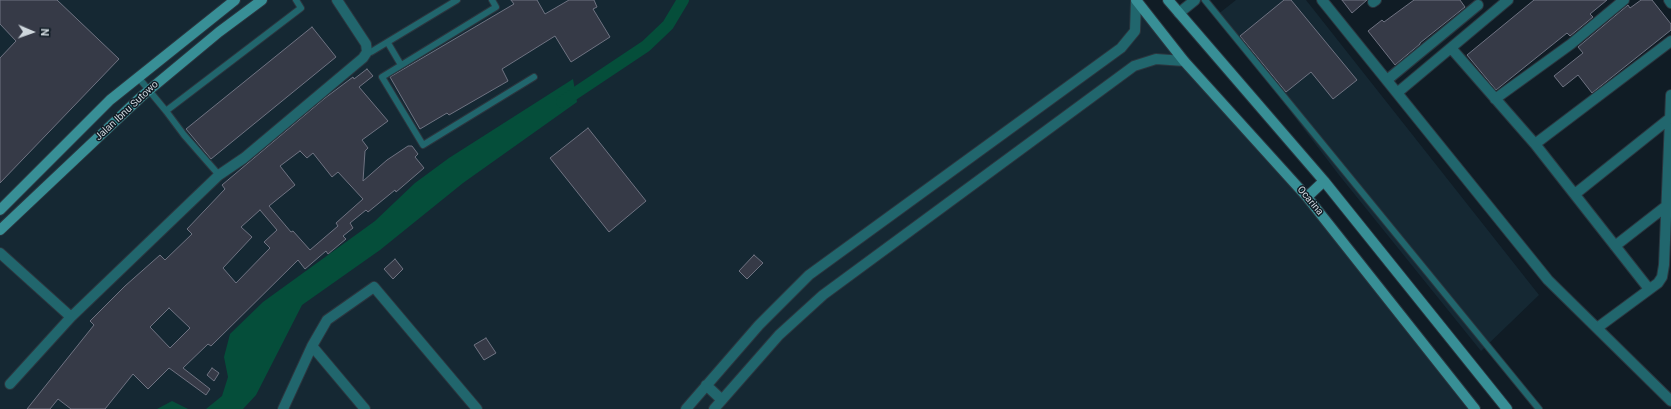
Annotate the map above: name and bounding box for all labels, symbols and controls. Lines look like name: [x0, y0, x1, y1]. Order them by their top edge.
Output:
north arrow: [12, 12, 52, 52]
text: N: [38, 28, 51, 37]
street label: Jalan Ibnu Sutowo: [93, 79, 161, 143]
street label: Ocarina: [1294, 184, 1326, 218]

